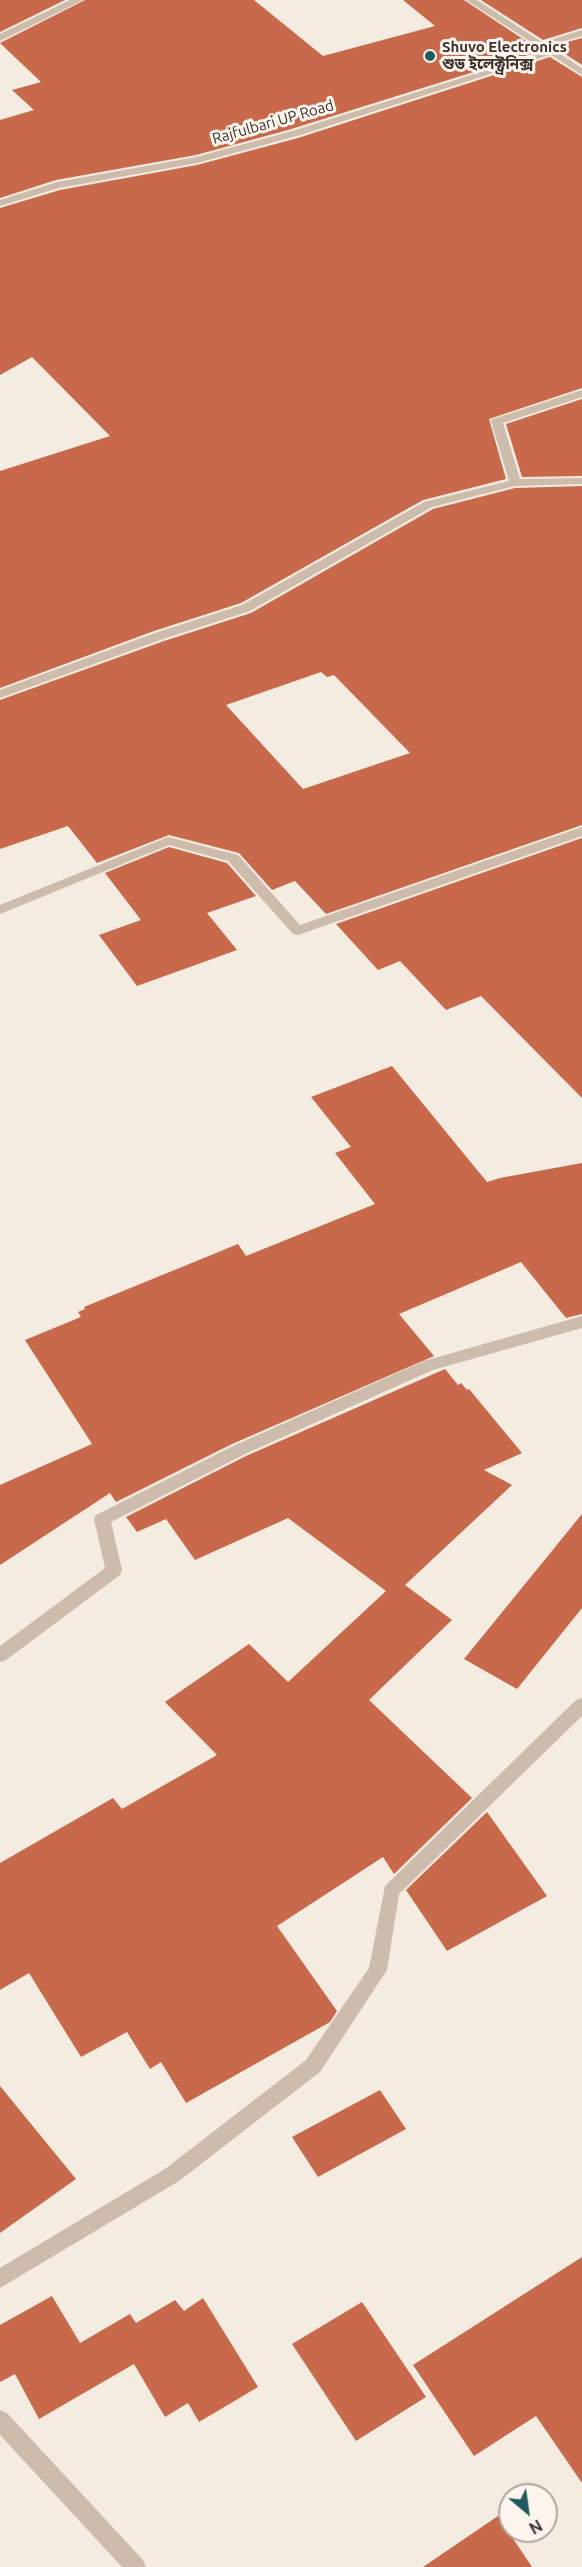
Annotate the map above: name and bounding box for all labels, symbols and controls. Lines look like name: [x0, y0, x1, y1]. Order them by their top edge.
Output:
place label: Shuvo Electronics শুভ ইলেক্ট্রনিক্স: [442, 38, 567, 73]
marker: Shuvo Electronics শুভ ইলেক্ট্রনিক্স: [423, 49, 437, 63]
street label: Rajfulbari UP Road: [210, 96, 336, 148]
north arrow: [498, 2483, 558, 2543]
text: N: [526, 2516, 545, 2538]

